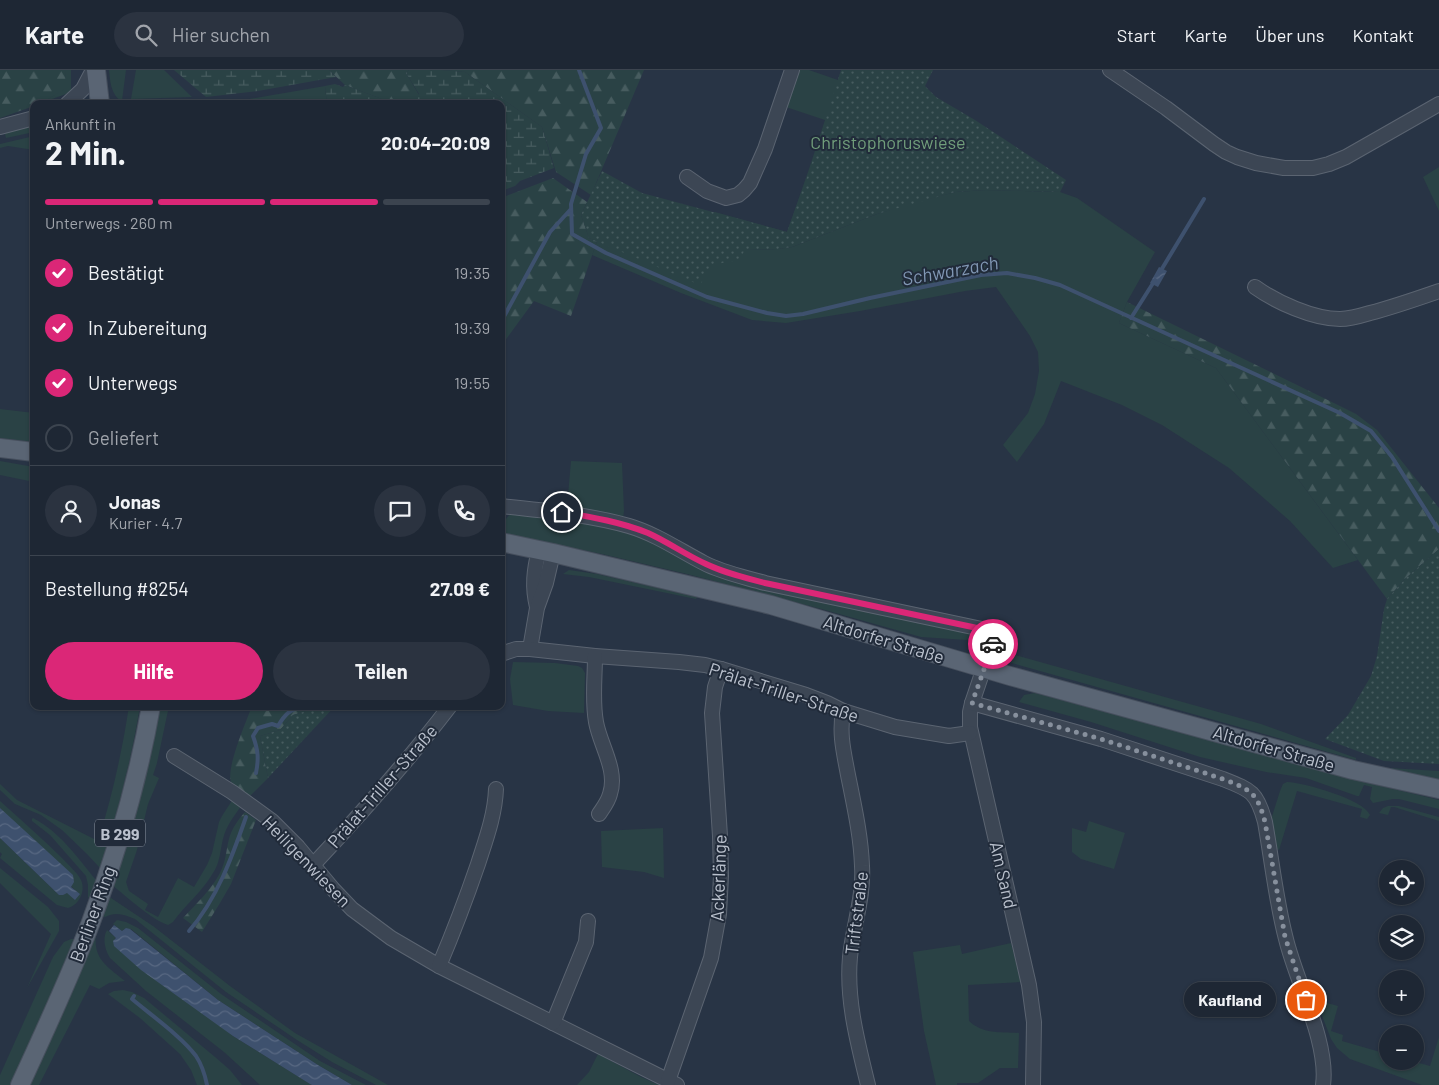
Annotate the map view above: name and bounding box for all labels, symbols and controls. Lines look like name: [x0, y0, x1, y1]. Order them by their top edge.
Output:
search box: [114, 12, 464, 57]
text: Karte: [25, 20, 84, 49]
icon: search: [132, 21, 160, 49]
text: Hier suchen: [172, 23, 270, 46]
text: Start: [1117, 24, 1156, 46]
text: Karte: [1184, 24, 1227, 46]
text: Über uns: [1255, 24, 1324, 46]
text: Kontakt: [1352, 24, 1414, 46]
text: Ankunft in: [45, 114, 116, 133]
text: 20:04–20:09: [381, 131, 490, 154]
park label: Christophoruswiese: [810, 131, 966, 153]
text: 2 Min.: [45, 133, 126, 171]
text: Unterwegs · 260 m: [45, 213, 172, 232]
water label: Schwarzach: [900, 250, 1000, 290]
icon: check: [45, 259, 73, 287]
text: Bestätigt: [88, 261, 164, 284]
text: 19:35: [454, 263, 490, 282]
icon: check: [45, 314, 73, 342]
text: In Zubereitung: [88, 316, 207, 339]
text: 19:39: [454, 318, 490, 337]
icon: check: [45, 369, 73, 397]
text: Unterwegs: [88, 371, 177, 394]
text: 19:55: [454, 373, 490, 392]
text: Geliefert: [88, 426, 159, 449]
button: person: [45, 485, 97, 537]
button: chat: [374, 485, 426, 537]
button: phone: [438, 485, 490, 537]
text: Jonas: [109, 490, 161, 513]
pin: [541, 491, 583, 533]
icon: home: [548, 498, 576, 526]
text: Kurier · 4.7: [109, 513, 182, 532]
text: Bestellung #8254: [45, 577, 189, 600]
text: 27.09 €: [430, 577, 490, 600]
street label: Altdorfer Straße: [821, 610, 947, 668]
courier: [968, 619, 1018, 669]
icon: car: [979, 630, 1007, 658]
button: Hilfe: [45, 642, 263, 700]
button: Teilen: [273, 642, 490, 700]
street label: Prälat-Triller-Straße: [706, 657, 862, 727]
street label: Prälat-Triller-Straße: [322, 720, 442, 852]
street label: Altdorfer Straße: [1211, 720, 1337, 776]
street label: Heiligenwiesen: [258, 811, 356, 911]
road number: B 299: [95, 820, 145, 846]
street label: Ackerlänge: [705, 834, 731, 922]
street label: Am Sand: [986, 839, 1022, 911]
map controls: [1379, 860, 1424, 1070]
button: locate: [1379, 860, 1424, 905]
street label: Berliner Ring: [64, 863, 120, 965]
street label: Triftstraße: [840, 870, 872, 956]
button: layers: [1379, 915, 1424, 960]
button: +: [1379, 970, 1424, 1015]
pin: [1285, 979, 1327, 1021]
callout: Kaufland: [1184, 982, 1276, 1018]
icon: bag: [1292, 986, 1320, 1014]
text: Kaufland: [1198, 990, 1262, 1009]
button: −: [1379, 1025, 1424, 1070]

